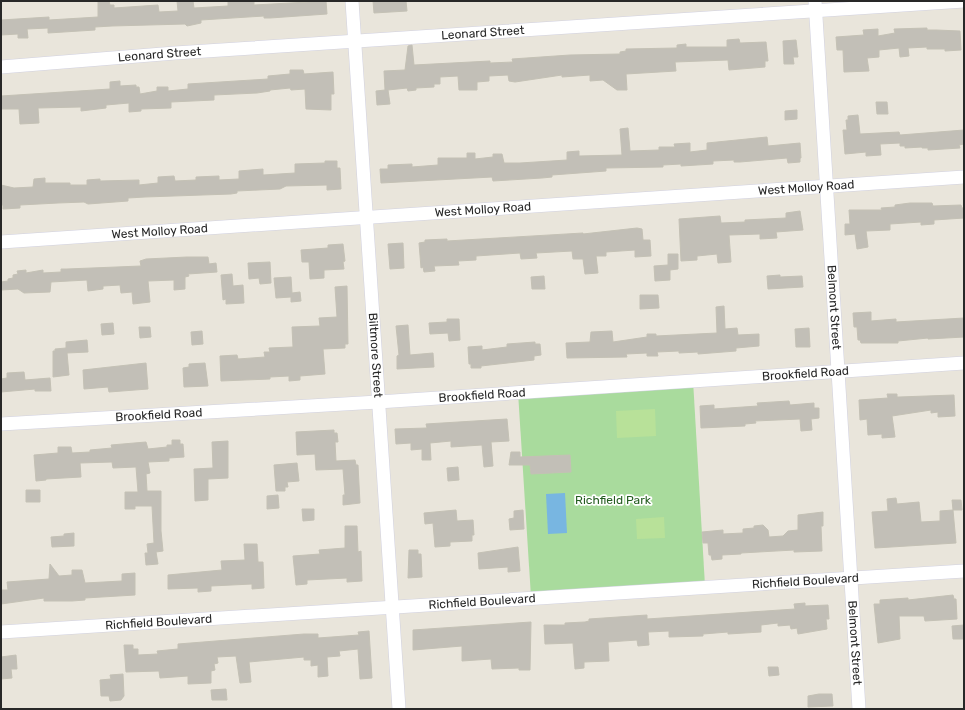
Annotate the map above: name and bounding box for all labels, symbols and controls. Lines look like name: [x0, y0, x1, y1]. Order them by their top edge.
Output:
street label: Leonard Street: [441, 23, 525, 42]
street label: Leonard Street: [117, 44, 202, 65]
street label: West Molloy Road: [758, 177, 855, 198]
street label: West Molloy Road: [434, 199, 532, 220]
street label: West Molloy Road: [111, 221, 208, 242]
street label: Belmont Street: [824, 265, 844, 350]
street label: Biltmore Street: [366, 312, 385, 398]
street label: Brookfield Road: [761, 364, 849, 383]
street label: Brookfield Road: [438, 385, 526, 405]
street label: Brookfield Road: [115, 405, 203, 424]
park label: Richfield Park: [575, 493, 652, 507]
street label: Richfield Boulevard: [751, 571, 859, 591]
street label: Richfield Boulevard: [428, 591, 536, 612]
street label: Belmont Street: [845, 600, 865, 686]
street label: Richfield Boulevard: [105, 612, 213, 632]

